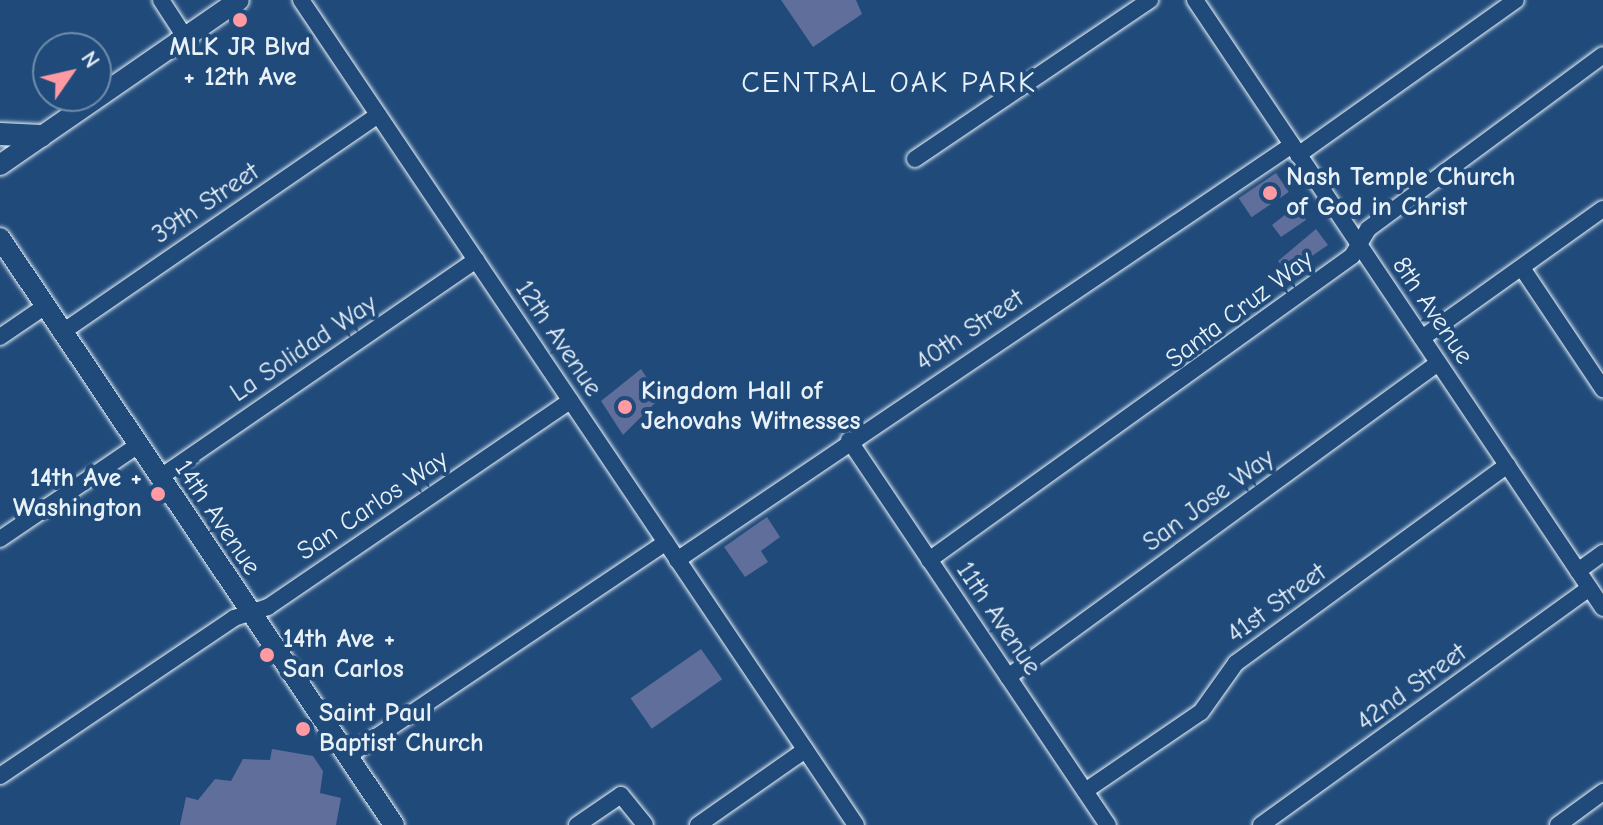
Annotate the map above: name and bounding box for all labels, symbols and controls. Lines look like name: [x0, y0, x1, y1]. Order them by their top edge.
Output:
marker: MLK JR Blvd + 12th Ave: [231, 11, 249, 29]
north arrow: [32, 32, 112, 112]
place label: MLK JR Blvd + 12th Ave: [169, 32, 311, 94]
text: N: [75, 46, 105, 73]
district label: CENTRAL OAK PARK: [741, 65, 1037, 101]
street label: 39th Street: [147, 157, 265, 251]
place label: Nash Temple Church of God in Christ: [1286, 162, 1515, 224]
marker: Nash Temple Church of God in Christ: [1261, 184, 1279, 202]
street label: Santa Cruz Way: [1160, 244, 1320, 376]
street label: 8th Avenue: [1385, 251, 1479, 371]
street label: 12th Avenue: [508, 275, 608, 403]
street label: 40th Street: [910, 284, 1030, 378]
street label: La Solidad Way: [225, 289, 383, 409]
place label: Kingdom Hall of Jehovahs Witnesses: [641, 376, 861, 438]
marker: Kingdom Hall of Jehovahs Witnesses: [616, 398, 634, 416]
street label: San Jose Way: [1137, 443, 1281, 559]
street label: San Carlos Way: [292, 444, 454, 568]
street label: 14th Avenue: [167, 455, 267, 581]
place label: 14th Ave + Washington: [13, 463, 142, 524]
marker: 14th Ave + Washington: [149, 485, 167, 503]
street label: 11th Avenue: [949, 556, 1047, 682]
street label: 41st Street: [1221, 558, 1333, 650]
place label: 14th Ave + San Carlos: [283, 624, 404, 686]
street label: 42nd Street: [1351, 638, 1473, 738]
marker: 14th Ave + San Carlos: [258, 646, 276, 664]
place label: Saint Paul Baptist Church: [319, 698, 484, 760]
marker: Saint Paul Baptist Church: [294, 720, 312, 738]

